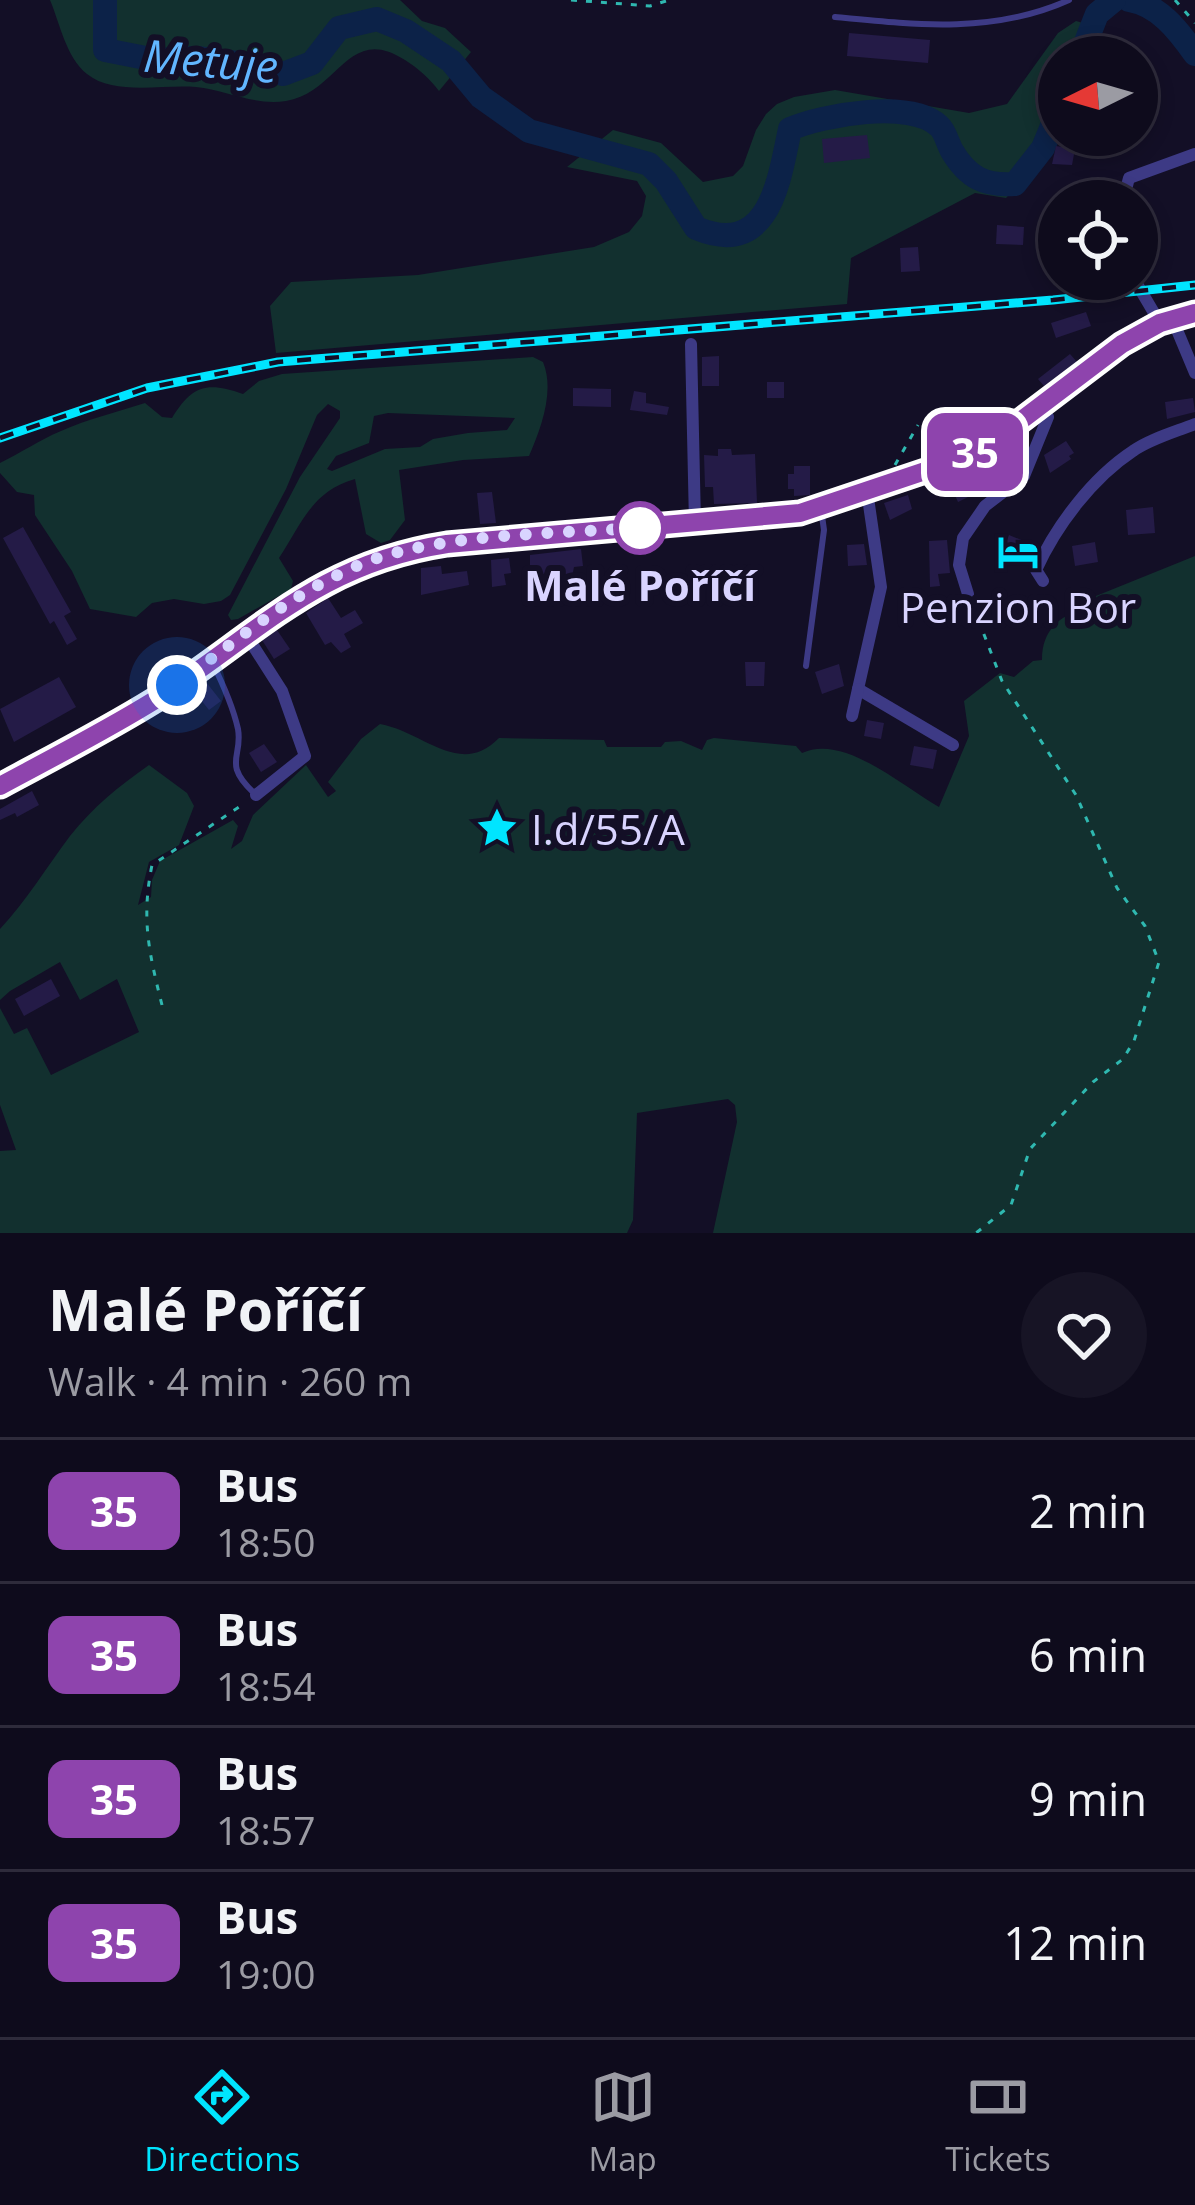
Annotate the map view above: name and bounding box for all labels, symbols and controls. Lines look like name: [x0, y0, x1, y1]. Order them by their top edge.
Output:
water label: Metuje: [141, 24, 281, 96]
north arrow: [1038, 36, 1158, 156]
map controls: [1038, 36, 1158, 300]
button: locate: [1038, 180, 1158, 300]
line badge: 35: [921, 413, 1029, 491]
text: 35: [951, 423, 999, 480]
marker: Malé Poříčí: [615, 503, 665, 553]
hotel icon: Penzion Bor: [995, 529, 1041, 575]
place label: Malé Poříčí: [524, 556, 758, 613]
place label: Penzion Bor: [900, 578, 1136, 635]
your location: [147, 655, 207, 715]
place label: I.d/55/A: [531, 800, 685, 857]
place icon: I.d/55/A: [474, 805, 520, 851]
text: Malé Poříčí: [48, 1270, 363, 1348]
button: heart: [1021, 1272, 1147, 1398]
text: Walk · 4 min · 260 m: [48, 1354, 412, 1407]
text: Bus: [216, 1454, 298, 1515]
text: 2 min: [1029, 1480, 1147, 1541]
text: 35: [90, 1482, 138, 1539]
text: 18:50: [216, 1515, 315, 1568]
text: Bus: [216, 1598, 298, 1659]
text: 6 min: [1029, 1624, 1147, 1685]
text: 35: [90, 1626, 138, 1683]
text: 18:54: [216, 1659, 315, 1712]
text: Bus: [216, 1742, 298, 1803]
text: 9 min: [1029, 1768, 1147, 1829]
text: 35: [90, 1770, 138, 1827]
text: 18:57: [216, 1803, 315, 1856]
text: Bus: [216, 1886, 298, 1947]
text: 12 min: [1003, 1912, 1147, 1973]
text: 35: [90, 1914, 138, 1971]
text: 19:00: [216, 1947, 315, 2000]
tab: Directions: [144, 2064, 300, 2181]
tab: Map: [589, 2064, 657, 2181]
tab: Tickets: [945, 2064, 1051, 2181]

